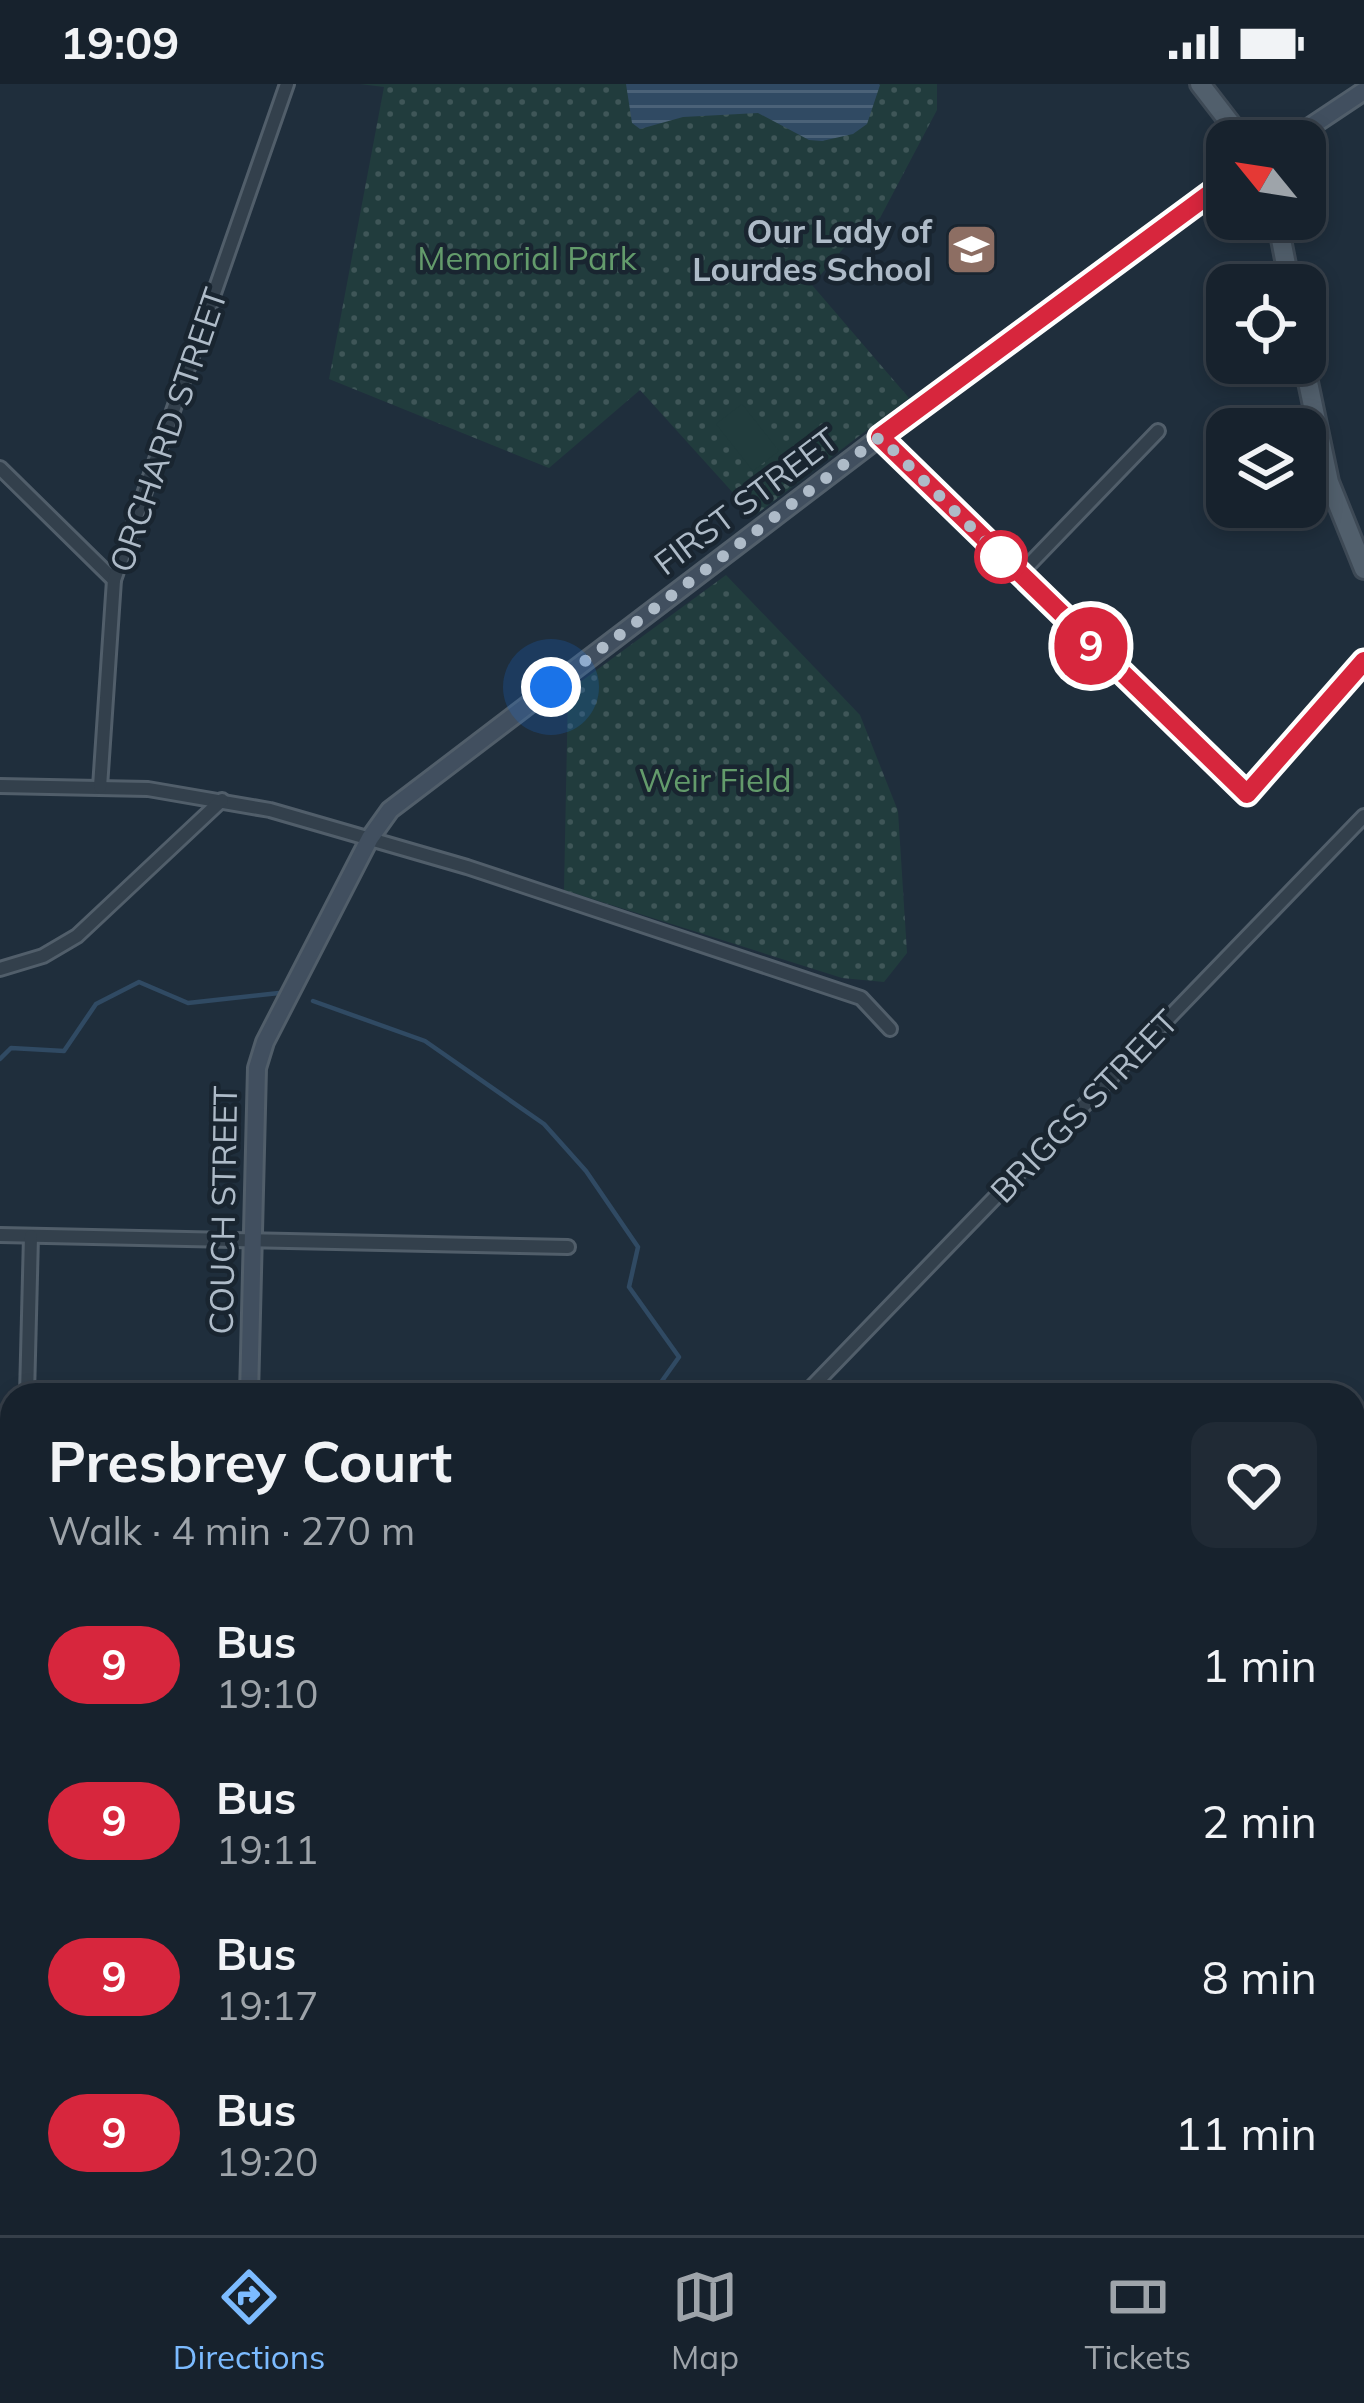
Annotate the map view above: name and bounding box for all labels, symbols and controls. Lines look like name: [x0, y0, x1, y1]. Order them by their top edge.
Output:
text: 19:09: [60, 14, 179, 70]
north arrow: [1206, 120, 1326, 240]
map controls: [1206, 120, 1326, 528]
place label: Our Lady of Lourdes School: [692, 210, 933, 289]
school or university icon: Our Lady of Lourdes School: [943, 222, 999, 278]
park label: Memorial Park: [417, 237, 638, 278]
button: locate: [1206, 264, 1326, 384]
street label: ORCHARD STREET: [100, 282, 235, 577]
button: layers: [1206, 408, 1326, 528]
street label: FIRST STREET: [646, 418, 846, 583]
unlabelled marker: [976, 532, 1026, 582]
line badge: 9: [1052, 607, 1130, 685]
text: 9: [1078, 619, 1104, 672]
your location: [521, 657, 581, 717]
park label: Weir Field: [638, 759, 792, 800]
street label: BRIGGS STREET: [981, 1001, 1186, 1211]
street label: COUCH STREET: [200, 1085, 245, 1335]
button: heart: [1191, 1422, 1317, 1548]
text: Presbrey Court: [48, 1425, 452, 1496]
text: Walk · 4 min · 270 m: [48, 1506, 415, 1555]
text: Bus: [216, 1613, 296, 1669]
text: 1 min: [1202, 1637, 1317, 1693]
text: 9: [101, 1638, 127, 1691]
text: 19:10: [216, 1669, 319, 1718]
text: Bus: [216, 1769, 296, 1825]
text: 2 min: [1202, 1793, 1317, 1849]
text: 9: [101, 1794, 127, 1847]
text: 19:11: [216, 1825, 319, 1874]
text: Bus: [216, 1925, 296, 1981]
text: 8 min: [1202, 1949, 1317, 2005]
text: 9: [101, 1950, 127, 2003]
text: 19:17: [216, 1981, 319, 2030]
text: Bus: [216, 2081, 296, 2137]
text: 11 min: [1175, 2105, 1317, 2161]
text: 9: [101, 2106, 127, 2159]
text: 19:20: [216, 2137, 319, 2186]
tab: Directions: [173, 2264, 325, 2377]
tab: Map: [671, 2264, 739, 2377]
tab: Tickets: [1085, 2264, 1191, 2377]

